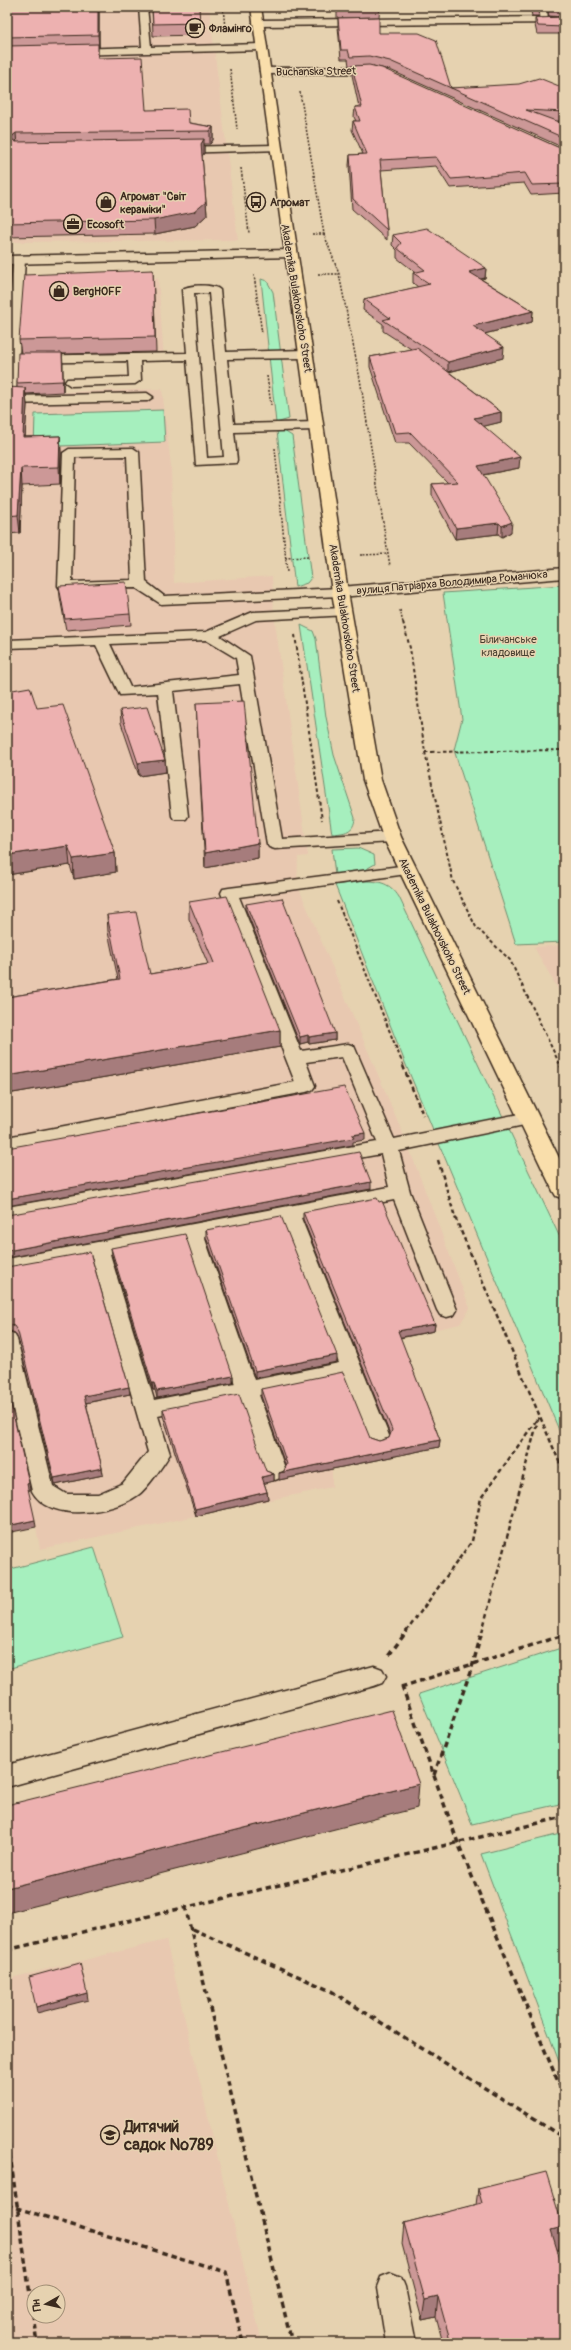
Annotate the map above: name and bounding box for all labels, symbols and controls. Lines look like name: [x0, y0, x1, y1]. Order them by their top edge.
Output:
cafe icon: Фламінго: [184, 17, 206, 39]
place label: Фламінго: [208, 22, 252, 35]
street label: Buchanska Street: [276, 64, 357, 79]
place label: Агромат "Світ кераміки": [120, 190, 187, 216]
shop icon: Агромат "Світ кераміки": [95, 191, 117, 213]
bus stop icon: Агромат: [245, 191, 267, 213]
place label: Агромат: [270, 196, 310, 209]
office icon: Ecosoft: [62, 213, 84, 235]
place label: Ecosoft: [87, 218, 125, 231]
street label: Akademika Bulakhovskoho Street: [278, 223, 315, 374]
shop icon: BergHOFF: [48, 280, 70, 302]
place label: BergHOFF: [73, 285, 122, 298]
street label: Akademika Bulakhovskoho Street: [326, 543, 363, 694]
street label: вулиця Патріарха Володимира Романюка: [356, 568, 548, 597]
park label: Біличанське кладовище: [479, 633, 537, 659]
street label: Akademika Bulakhovskoho Street: [396, 856, 474, 997]
place label: Дитячий садок №789: [123, 2117, 214, 2155]
school or university icon: Дитячий садок №789: [99, 2124, 121, 2146]
north arrow: [26, 2284, 66, 2324]
text: Пн: [29, 2298, 44, 2312]

